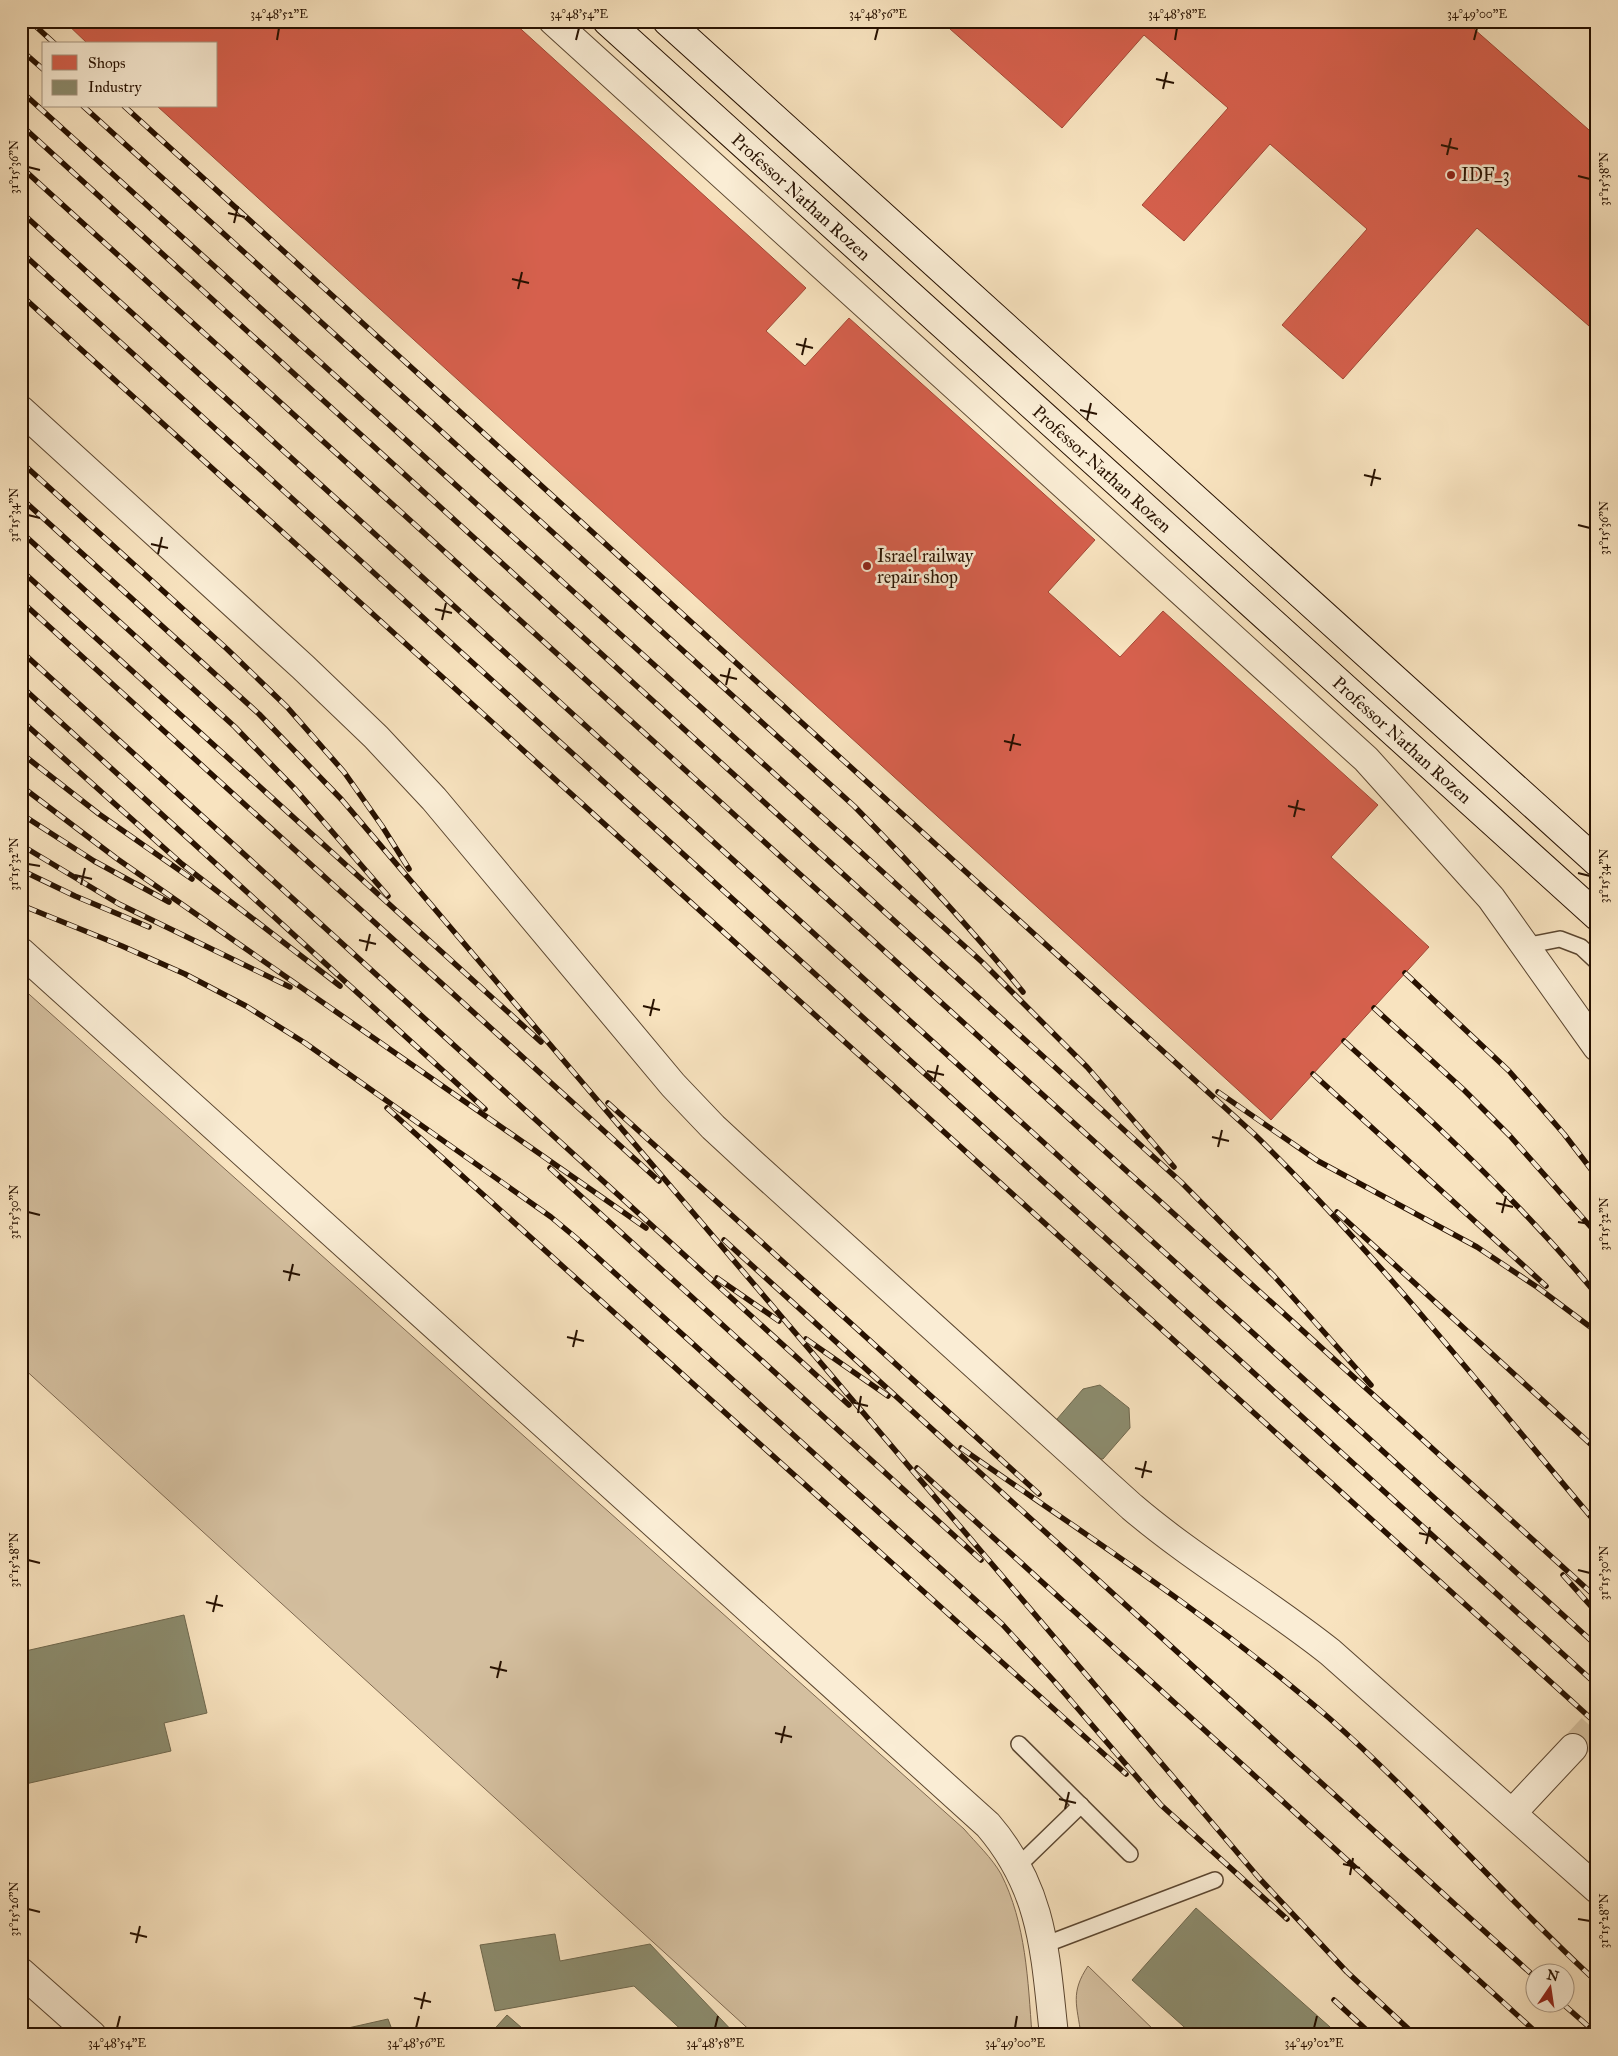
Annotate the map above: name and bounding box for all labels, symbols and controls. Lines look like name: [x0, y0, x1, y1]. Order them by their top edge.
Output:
text: 34°48'52"E: [250, 7, 308, 21]
text: 34°48'54"E: [550, 7, 608, 21]
text: 34°48'56"E: [849, 7, 907, 21]
text: 34°48'58"E: [1148, 7, 1206, 21]
text: 34°49'00"E: [1447, 7, 1507, 21]
legend: [42, 42, 218, 108]
text: Shops: [88, 54, 126, 72]
text: Industry: [88, 78, 142, 96]
street label: Professor Nathan Rozen: [727, 129, 875, 265]
text: 31°15'36"N: [7, 140, 21, 194]
text: 31°15'38"N: [1597, 152, 1611, 206]
place label: IDF_3: [1461, 164, 1510, 186]
marker: IDF_3: [1445, 169, 1457, 181]
street label: Professor Nathan Rozen: [1028, 401, 1176, 537]
text: 31°15'34"N: [7, 488, 21, 542]
text: 31°15'36"N: [1597, 501, 1611, 555]
place label: Israel railway repair shop: [877, 545, 974, 588]
marker: Israel railway repair shop: [861, 560, 873, 572]
street label: Professor Nathan Rozen: [1328, 672, 1476, 808]
text: 31°15'32"N: [7, 837, 21, 891]
text: 31°15'34"N: [1597, 849, 1611, 903]
text: 31°15'30"N: [7, 1185, 21, 1239]
text: 31°15'32"N: [1597, 1197, 1611, 1251]
text: 31°15'28"N: [7, 1532, 21, 1588]
text: 31°15'30"N: [1597, 1546, 1611, 1600]
text: 31°15'26"N: [7, 1882, 21, 1936]
text: 31°15'28"N: [1597, 1893, 1611, 1949]
north arrow: [1526, 1964, 1576, 2014]
text: N: [1545, 1966, 1561, 1985]
text: 34°48'54"E: [88, 2036, 146, 2050]
text: 34°48'56"E: [387, 2036, 445, 2050]
text: 34°48'58"E: [686, 2036, 744, 2050]
text: 34°49'00"E: [985, 2036, 1045, 2050]
text: 34°49'02"E: [1284, 2036, 1344, 2050]

